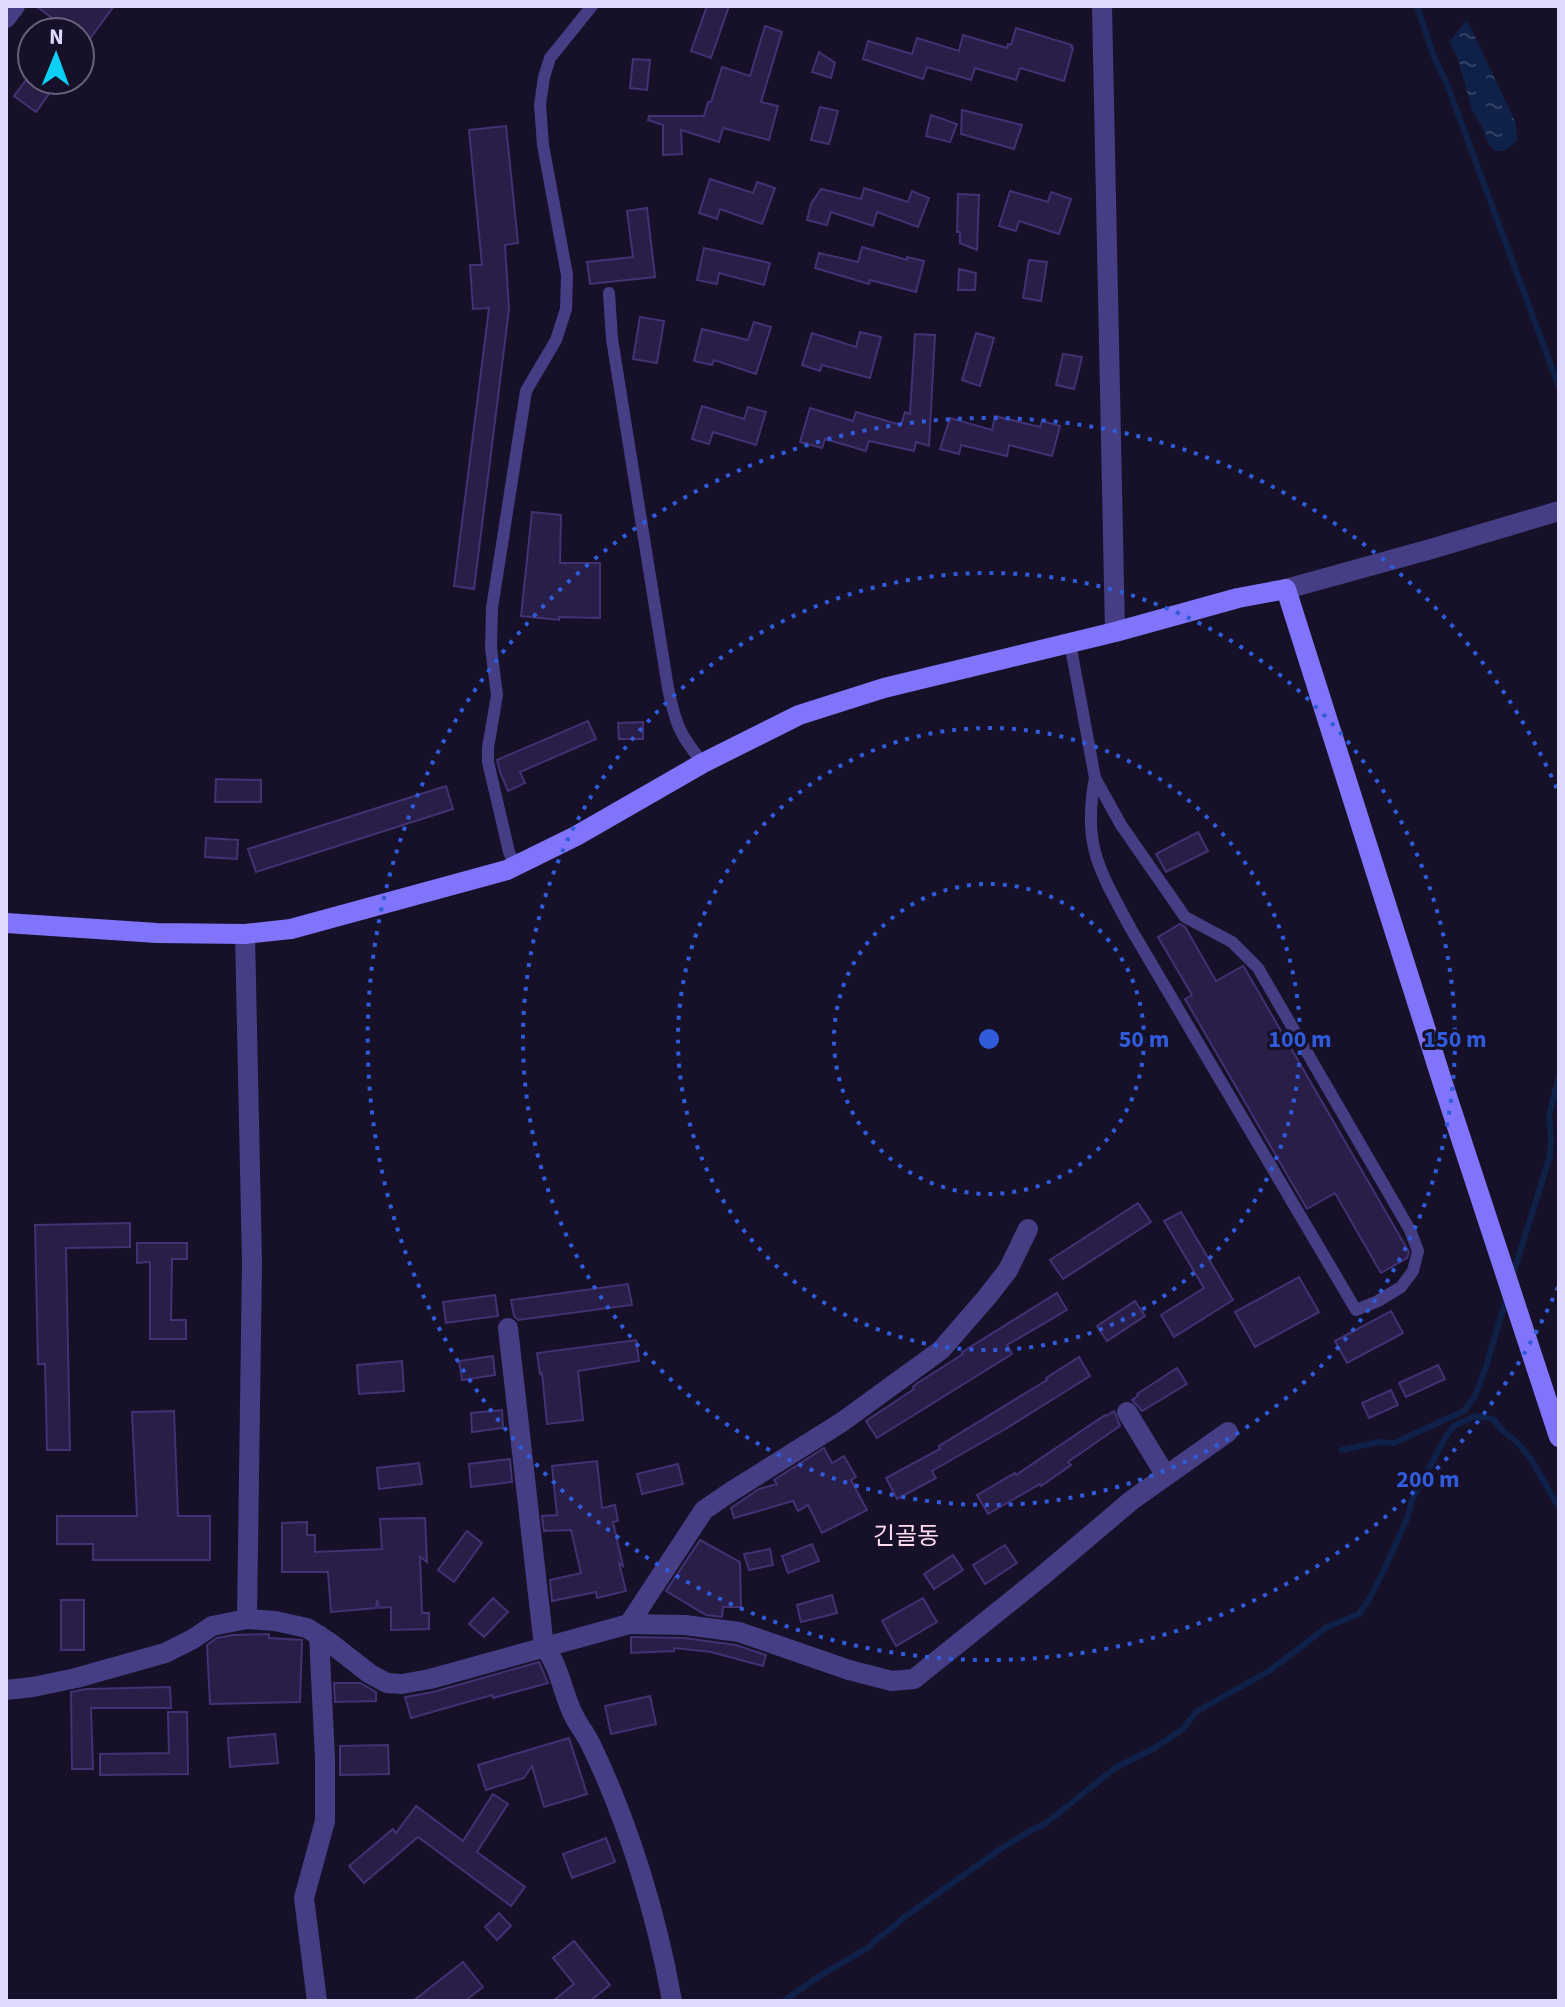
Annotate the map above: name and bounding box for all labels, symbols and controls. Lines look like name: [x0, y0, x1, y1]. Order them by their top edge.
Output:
north arrow: [16, 16, 96, 96]
text: N: [49, 21, 64, 53]
text: 50 m: [1119, 1022, 1169, 1057]
text: 100 m: [1268, 1022, 1332, 1057]
text: 150 m: [1423, 1022, 1487, 1057]
centre of rings: [975, 1025, 1003, 1053]
text: 200 m: [1396, 1462, 1460, 1497]
district label: 긴골동: [873, 1519, 939, 1554]

